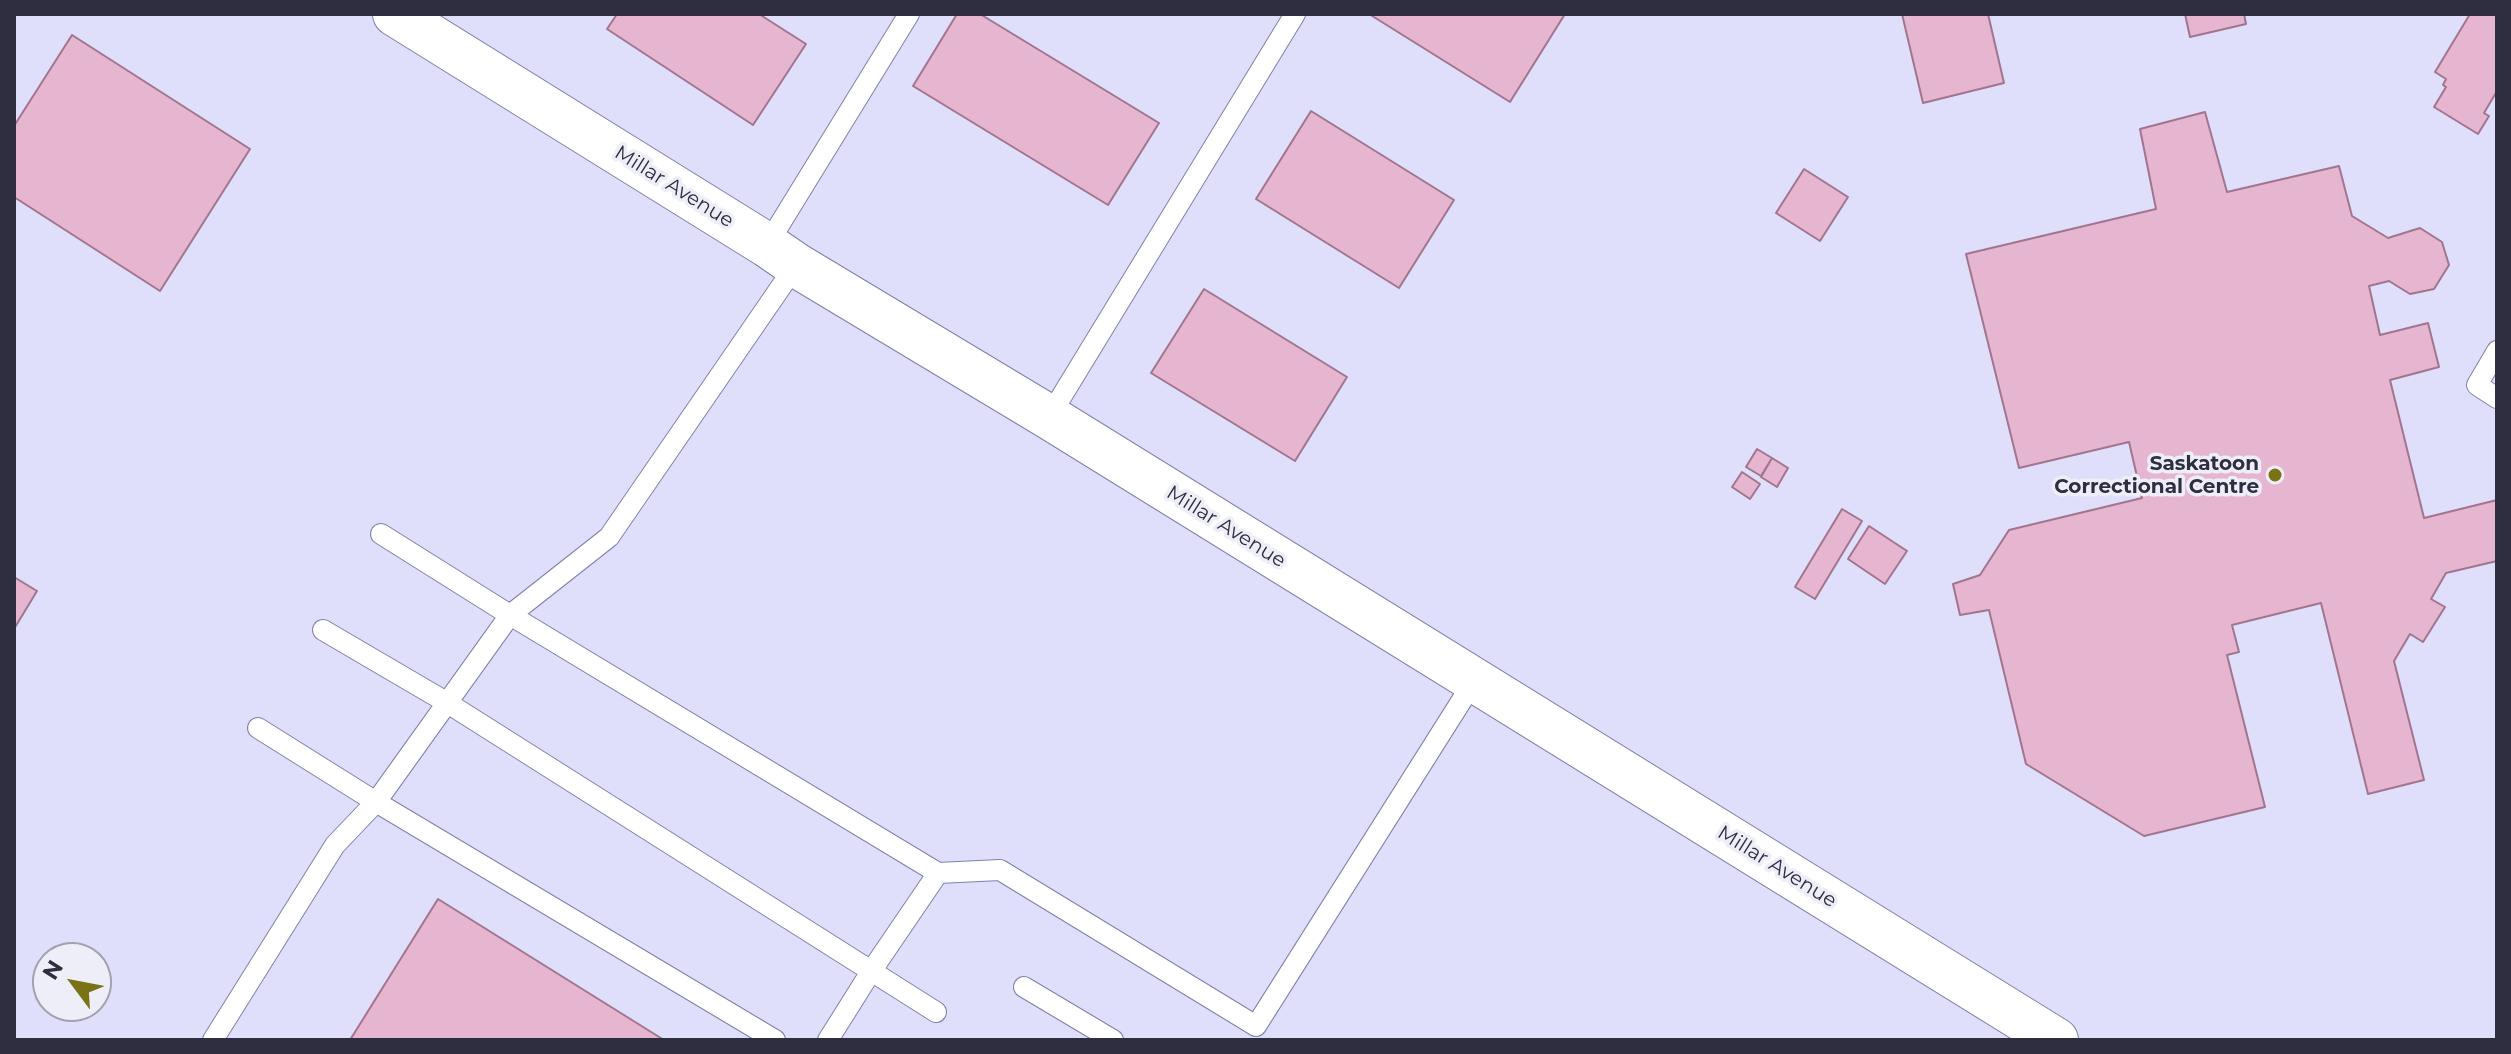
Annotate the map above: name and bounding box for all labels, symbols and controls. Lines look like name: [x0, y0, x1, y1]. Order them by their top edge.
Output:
street label: Millar Avenue: [610, 141, 738, 233]
place label: Saskatoon Correctional Centre: [2054, 452, 2259, 499]
marker: Saskatoon Correctional Centre: [2266, 466, 2284, 484]
street label: Millar Avenue: [1162, 481, 1290, 573]
street label: Millar Avenue: [1713, 821, 1841, 913]
north arrow: [32, 942, 112, 1022]
text: N: [37, 955, 69, 985]

